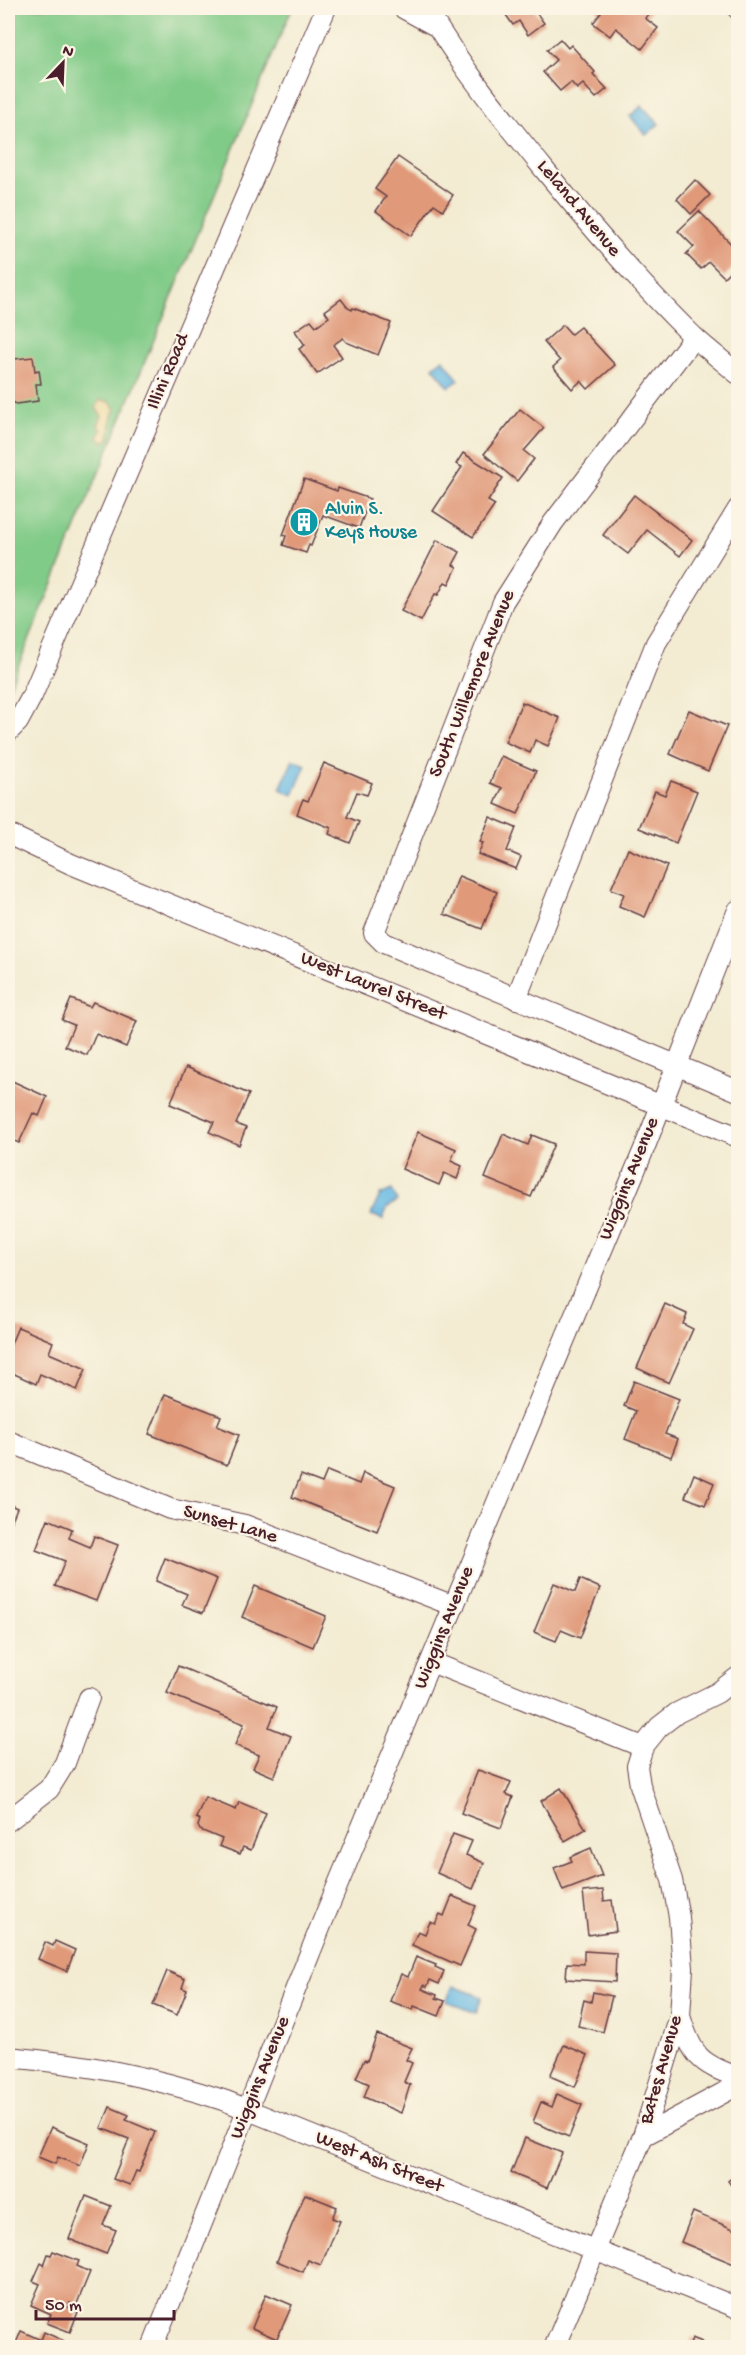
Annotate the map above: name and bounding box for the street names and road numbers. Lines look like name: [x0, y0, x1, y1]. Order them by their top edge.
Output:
street label: Leland Avenue: [531, 156, 626, 263]
street label: Illini Road: [143, 328, 196, 413]
street label: South Willemore Avenue: [425, 586, 521, 781]
street label: West Laurel Street: [297, 947, 451, 1027]
street label: Wiggins Avenue: [595, 1114, 665, 1244]
street label: Sunset Lane: [180, 1501, 280, 1550]
street label: Wiggins Avenue: [410, 1563, 480, 1693]
street label: Bates Avenue: [635, 2012, 689, 2128]
street label: Wiggins Avenue: [226, 2013, 296, 2143]
street label: West Ash Street: [312, 2127, 448, 2200]

